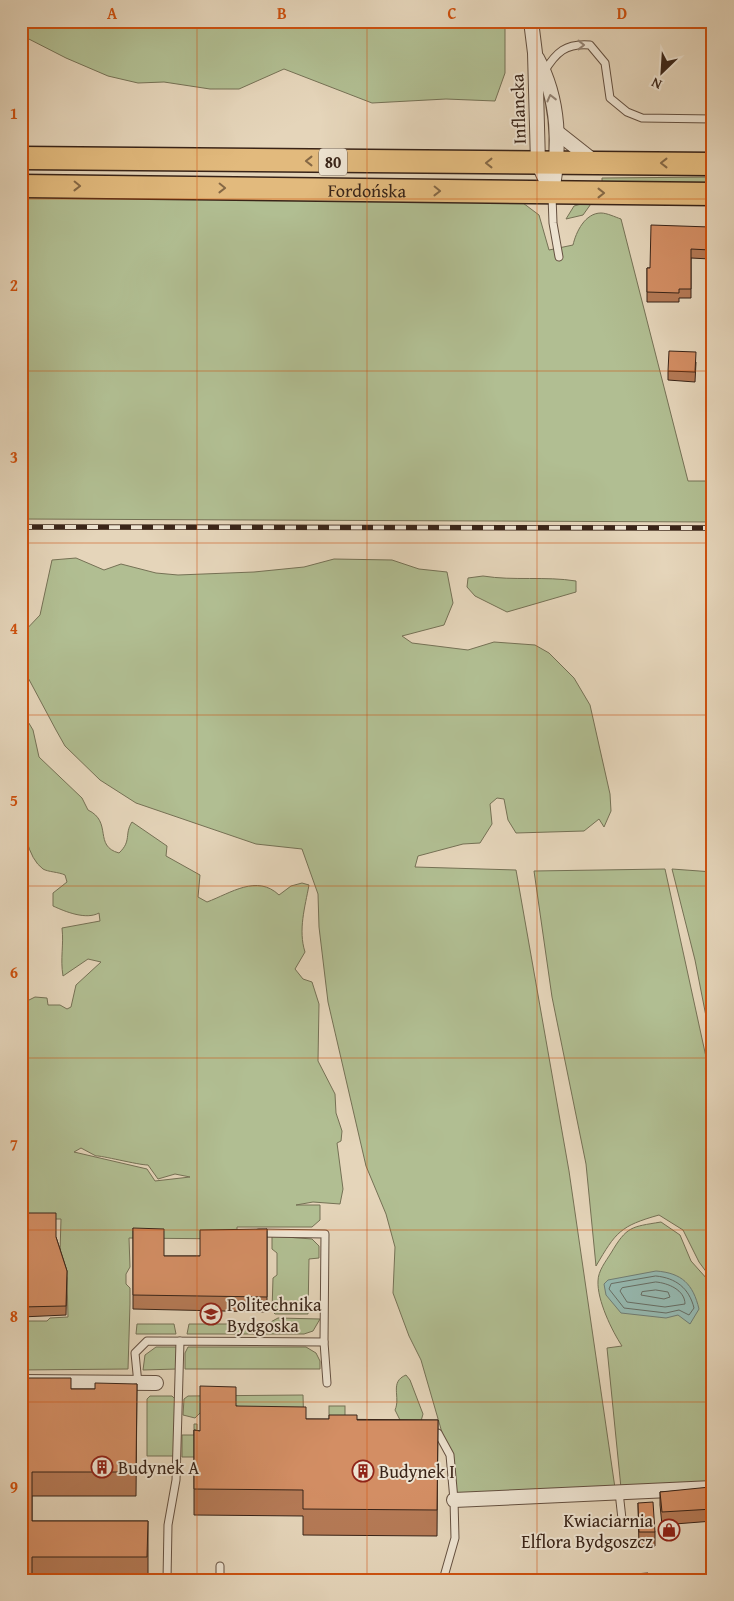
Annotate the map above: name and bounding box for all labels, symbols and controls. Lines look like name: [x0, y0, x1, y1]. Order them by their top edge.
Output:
text: A: [107, 1, 118, 25]
text: B: [277, 1, 287, 25]
text: C: [447, 1, 457, 25]
text: D: [617, 1, 627, 25]
one-way arrow: [578, 40, 585, 50]
north arrow: [636, 48, 686, 98]
text: N: [647, 72, 665, 95]
street label: Inflancka: [503, 73, 533, 145]
one-way arrow: [547, 94, 557, 103]
text: 1: [10, 101, 18, 125]
road number: 80: [319, 148, 347, 176]
one-way arrow: [305, 156, 313, 166]
one-way arrow: [485, 158, 493, 168]
one-way arrow: [660, 158, 668, 168]
street label: Fordońska: [328, 176, 407, 204]
one-way arrow: [74, 181, 81, 191]
one-way arrow: [219, 183, 227, 193]
one-way arrow: [434, 186, 442, 196]
one-way arrow: [598, 188, 605, 198]
text: 2: [10, 273, 18, 297]
text: 3: [10, 445, 18, 469]
text: 4: [10, 616, 18, 640]
text: 5: [10, 788, 18, 812]
text: 6: [10, 960, 18, 984]
text: 7: [10, 1132, 18, 1156]
place label: Politechnika Bydgoska: [227, 1291, 322, 1339]
school or university icon: Politechnika Bydgoska: [199, 1302, 223, 1326]
text: 8: [10, 1304, 18, 1328]
place label: Budynek A: [118, 1454, 199, 1481]
building icon: Budynek A: [90, 1455, 114, 1479]
place label: Budynek I: [379, 1458, 455, 1485]
building icon: Budynek I: [351, 1459, 375, 1483]
text: 9: [10, 1475, 18, 1499]
place label: Kwiaciarnia Elflora Bydgoszcz: [521, 1507, 653, 1555]
shop icon: Kwiaciarnia Elflora Bydgoszcz: [657, 1518, 681, 1542]

